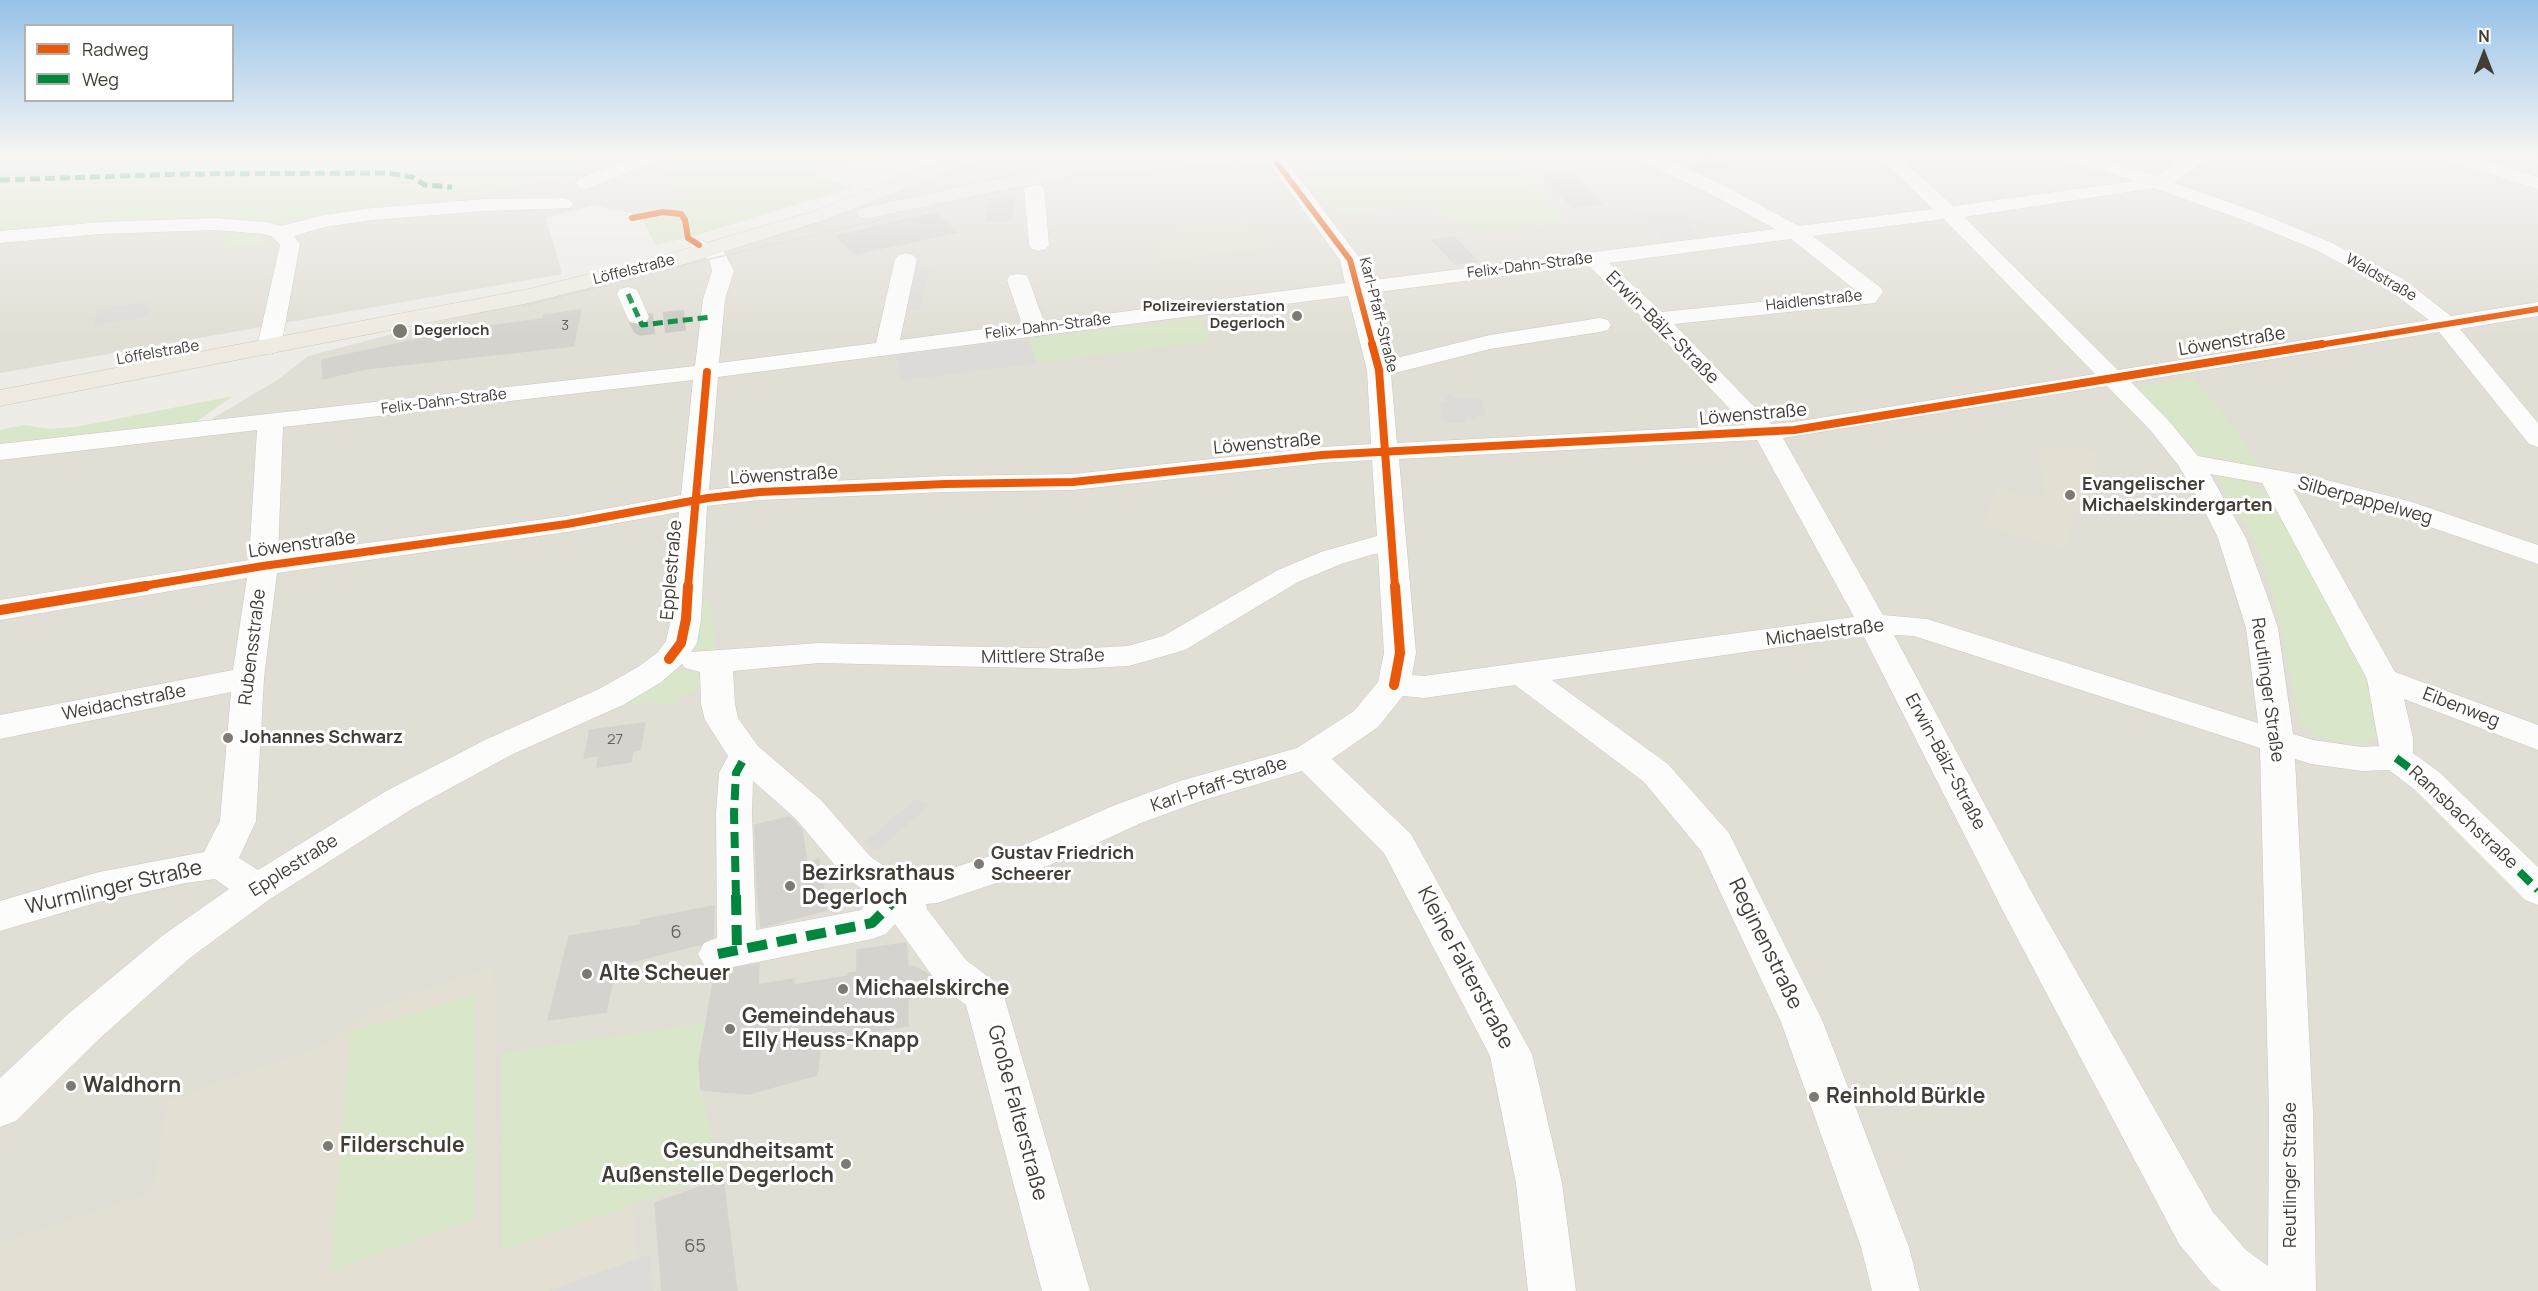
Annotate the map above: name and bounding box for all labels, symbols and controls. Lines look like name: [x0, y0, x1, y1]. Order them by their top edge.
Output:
legend: [24, 24, 234, 102]
north arrow: [2454, 24, 2514, 84]
text: N: [2478, 25, 2490, 47]
text: Radweg: [82, 37, 149, 61]
text: Weg: [82, 67, 119, 91]
street label: Felix-Dahn-Straße: [1466, 249, 1594, 283]
street label: Waldstraße: [2342, 250, 2420, 306]
street label: Löffelstraße: [591, 251, 677, 289]
street label: Karl-Pfaff-Straße: [1355, 255, 1401, 375]
street label: Erwin-Bälz-Straße: [1601, 267, 1723, 389]
street label: Haidlenstraße: [1765, 287, 1863, 315]
place label: Polizeirevierstation Degerloch: [1143, 298, 1285, 333]
marker: Polizeirevierstation Degerloch: [1290, 309, 1304, 323]
street label: Felix-Dahn-Straße: [984, 310, 1112, 344]
house number: 3: [561, 318, 569, 334]
marker: Degerloch: [391, 322, 409, 340]
place label: Degerloch: [414, 322, 489, 340]
street label: Löwenstraße: [2177, 323, 2287, 361]
street label: Löffelstraße: [115, 337, 201, 369]
street label: Felix-Dahn-Straße: [380, 385, 508, 419]
street label: Löwenstraße: [1698, 400, 1808, 430]
street label: Löwenstraße: [1212, 429, 1322, 459]
street label: Löwenstraße: [730, 462, 838, 490]
street label: Silberpappelweg: [2295, 473, 2435, 529]
place label: Evangelischer Michaelskindergarten: [2082, 474, 2272, 516]
marker: Evangelischer Michaelskindergarten: [2063, 488, 2077, 502]
street label: Epplestraße: [657, 519, 687, 621]
street label: Löwenstraße: [247, 527, 357, 563]
street label: Rubensstraße: [235, 588, 271, 706]
street label: Michaelstraße: [1765, 615, 1885, 651]
street label: Reutlinger Straße: [2246, 616, 2288, 764]
street label: Mittlere Straße: [981, 645, 1105, 669]
street label: Weidachstraße: [60, 680, 188, 726]
street label: Eibenweg: [2419, 683, 2503, 733]
street label: Erwin-Bälz-Straße: [1900, 690, 1990, 834]
place label: Johannes Schwarz: [240, 727, 403, 749]
marker: Johannes Schwarz: [221, 731, 235, 745]
house number: 27: [607, 731, 623, 749]
street label: Karl-Pfaff-Straße: [1148, 753, 1290, 817]
street label: Ramsbachstraße: [2404, 762, 2522, 874]
street label: Epplestraße: [246, 830, 342, 902]
place label: Gustav Friedrich Scheerer: [991, 843, 1134, 886]
street label: Wurmlinger Straße: [23, 855, 205, 921]
marker: Gustav Friedrich Scheerer: [972, 857, 986, 871]
place label: Bezirksrathaus Degerloch: [802, 861, 955, 911]
street label: Reginenstraße: [1722, 874, 1808, 1014]
marker: Bezirksrathaus Degerloch: [783, 879, 797, 893]
street label: Kleine Falterstraße: [1411, 882, 1519, 1054]
house number: 6: [670, 922, 682, 944]
place label: Alte Scheuer: [599, 961, 730, 987]
marker: Alte Scheuer: [580, 967, 594, 981]
place label: Michaelskirche: [855, 976, 1009, 1002]
marker: Michaelskirche: [836, 982, 850, 996]
place label: Gemeindehaus Elly Heuss-Knapp: [742, 1004, 919, 1054]
marker: Gemeindehaus Elly Heuss-Knapp: [723, 1022, 737, 1036]
street label: Große Falterstraße: [981, 1022, 1053, 1204]
place label: Waldhorn: [83, 1073, 181, 1099]
marker: Waldhorn: [64, 1079, 78, 1093]
place label: Reinhold Bürkle: [1826, 1084, 1985, 1110]
marker: Reinhold Bürkle: [1807, 1090, 1821, 1104]
street label: Reutlinger Straße: [2280, 1102, 2302, 1248]
place label: Filderschule: [340, 1133, 465, 1159]
marker: Filderschule: [321, 1139, 335, 1153]
place label: Gesundheitsamt Außenstelle Degerloch: [601, 1139, 834, 1189]
marker: Gesundheitsamt Außenstelle Degerloch: [839, 1157, 853, 1171]
house number: 65: [684, 1236, 706, 1258]

